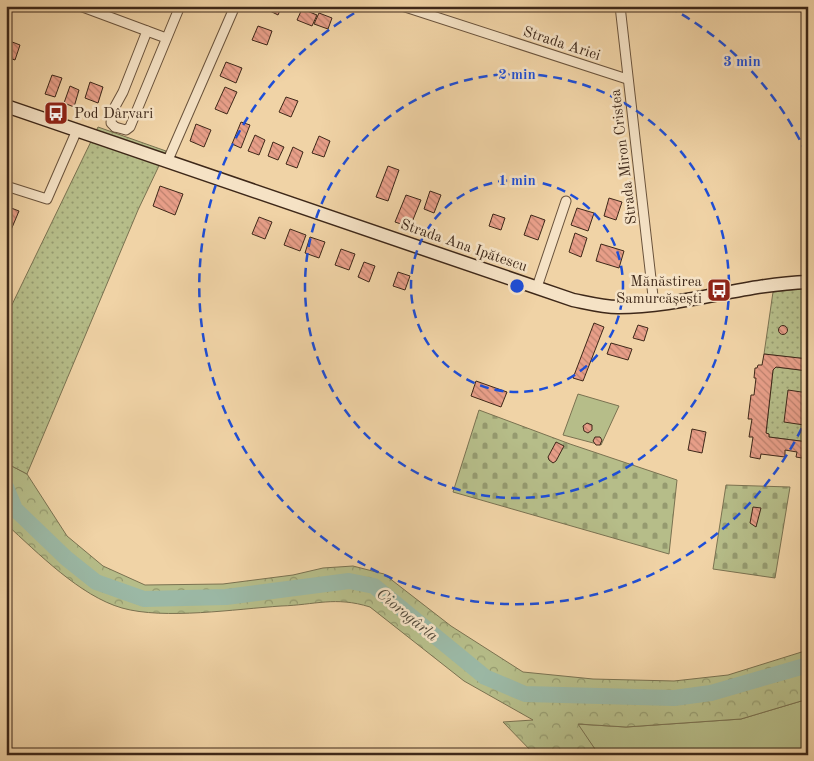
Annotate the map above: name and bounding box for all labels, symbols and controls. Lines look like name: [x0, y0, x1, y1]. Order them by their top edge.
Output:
street label: Strada Ariei: [521, 25, 602, 64]
text: 3 min: [723, 55, 761, 70]
text: 2 min: [498, 68, 536, 83]
street label: Strada Miron Cristea: [609, 88, 640, 225]
bus stop icon: Pod Dârvari: [43, 100, 69, 126]
place label: Pod Dârvari: [74, 107, 153, 122]
text: 1 min: [498, 174, 536, 189]
street label: Strada Ana Ipătescu: [398, 218, 529, 275]
place label: Mănăstirea Samurcășești: [616, 275, 703, 307]
centre of rings: [508, 277, 526, 295]
bus stop icon: Mănăstirea Samurcășești: [706, 277, 732, 303]
water label: Ciorogârla: [373, 586, 441, 645]

